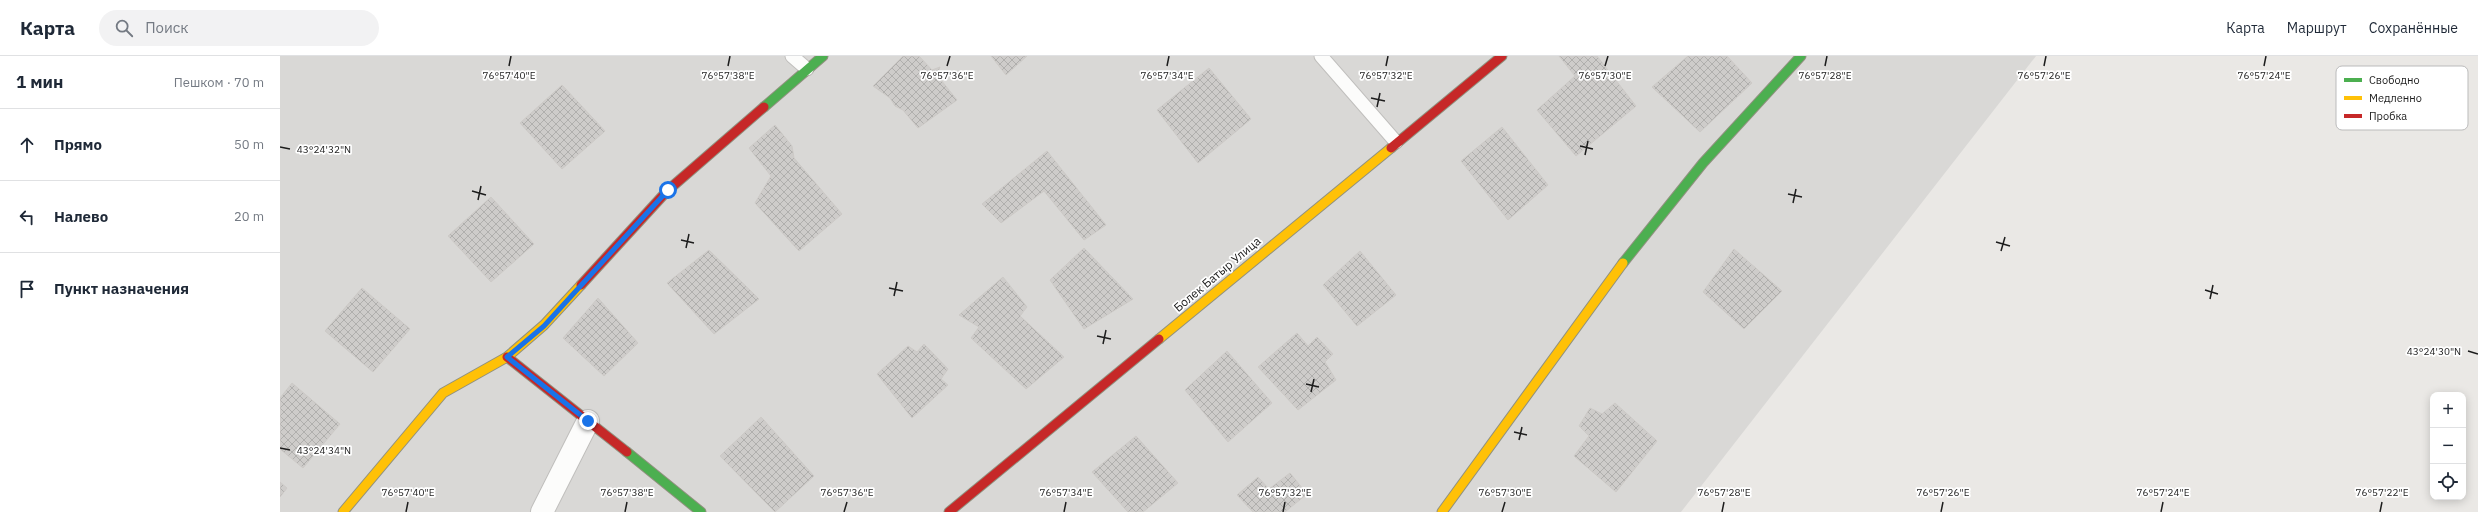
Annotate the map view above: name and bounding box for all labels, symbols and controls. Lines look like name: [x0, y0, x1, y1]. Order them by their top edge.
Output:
search box: [99, 10, 379, 46]
text: Карта: [20, 16, 75, 40]
icon: search: [113, 17, 135, 39]
text: Поиск: [145, 18, 189, 37]
text: Карта: [2226, 19, 2265, 37]
text: Маршрут: [2287, 19, 2347, 37]
text: Сохранённые: [2369, 19, 2458, 37]
legend: [2336, 66, 2468, 130]
text: 76°57'40"E: [482, 69, 536, 82]
text: 76°57'38"E: [701, 69, 755, 82]
text: 76°57'36"E: [920, 69, 974, 82]
text: 76°57'34"E: [1140, 69, 1194, 82]
text: 76°57'32"E: [1359, 69, 1413, 82]
text: 76°57'30"E: [1578, 69, 1632, 82]
text: 76°57'28"E: [1798, 69, 1852, 82]
text: 76°57'26"E: [2017, 69, 2071, 82]
text: 76°57'24"E: [2237, 69, 2291, 82]
text: 1 мин: [16, 71, 63, 93]
text: Свободно: [2369, 73, 2420, 87]
text: Пешком · 70 m: [174, 74, 264, 91]
text: Медленно: [2369, 91, 2422, 105]
text: Пробка: [2369, 109, 2407, 123]
icon: ahead: [16, 134, 38, 156]
text: Прямо: [54, 135, 102, 154]
text: 50 m: [234, 136, 264, 153]
text: 43°24'32"N: [297, 143, 351, 156]
route start: [659, 181, 677, 199]
icon: left: [16, 206, 38, 228]
text: Налево: [54, 207, 108, 226]
text: 20 m: [234, 208, 264, 225]
street label: Болек Батыр Улица: [1170, 233, 1264, 315]
icon: arrive: [16, 278, 38, 300]
text: Пункт назначения: [54, 279, 189, 298]
text: 43°24'30"N: [2407, 345, 2461, 358]
map controls: [2430, 392, 2466, 500]
button: +: [2430, 392, 2466, 428]
route end: [579, 412, 597, 430]
button: −: [2430, 428, 2466, 464]
text: 43°24'34"N: [297, 444, 351, 457]
button: locate: [2430, 464, 2466, 500]
text: 76°57'40"E: [381, 486, 435, 499]
text: 76°57'38"E: [600, 486, 654, 499]
text: 76°57'36"E: [820, 486, 874, 499]
text: 76°57'34"E: [1039, 486, 1093, 499]
text: 76°57'32"E: [1258, 486, 1312, 499]
text: 76°57'30"E: [1478, 486, 1532, 499]
text: 76°57'28"E: [1697, 486, 1751, 499]
text: 76°57'26"E: [1916, 486, 1970, 499]
text: 76°57'24"E: [2136, 486, 2190, 499]
text: 76°57'22"E: [2355, 486, 2409, 499]

